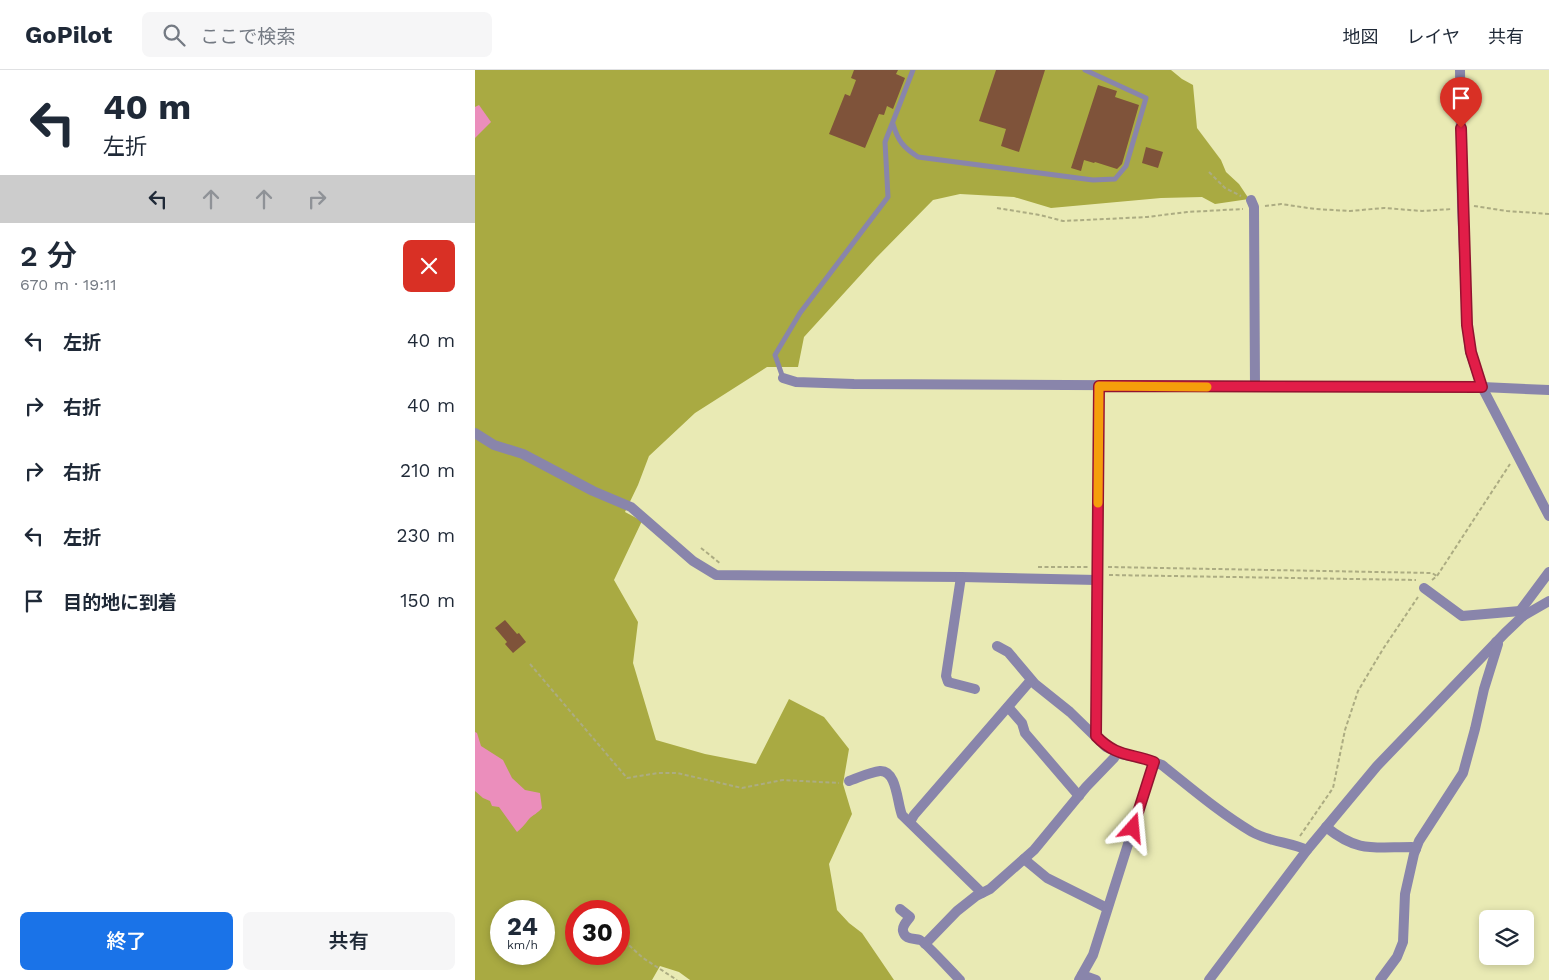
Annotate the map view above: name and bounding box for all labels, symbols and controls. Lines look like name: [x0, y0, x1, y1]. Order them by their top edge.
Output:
search box: [142, 12, 492, 57]
text: GoPilot: [25, 21, 112, 49]
icon: search: [160, 21, 188, 49]
text: ここで検索: [200, 25, 295, 48]
text: 地図: [1343, 26, 1379, 47]
text: レイヤ: [1407, 26, 1460, 47]
text: 共有: [1488, 26, 1524, 47]
pin: [1440, 77, 1482, 128]
icon: arrive: [1447, 84, 1475, 112]
text: 40 m: [103, 86, 191, 128]
icon: left: [20, 90, 85, 155]
text: 左折: [103, 134, 147, 159]
icon: left: [144, 185, 172, 213]
icon: ahead: [197, 185, 225, 213]
icon: ahead: [250, 185, 278, 213]
icon: right: [303, 185, 331, 213]
text: 2 分: [20, 238, 77, 273]
button: close: [403, 240, 455, 292]
text: 670 m · 19:11: [20, 275, 116, 294]
icon: left: [20, 327, 48, 355]
text: 40 m: [407, 329, 455, 352]
text: 左折: [63, 331, 101, 354]
icon: right: [20, 392, 48, 420]
text: 40 m: [407, 394, 455, 417]
text: 右折: [63, 396, 101, 419]
icon: right: [20, 457, 48, 485]
text: 210 m: [400, 459, 455, 482]
text: 右折: [63, 461, 101, 484]
icon: left: [20, 522, 48, 550]
text: 230 m: [396, 524, 455, 547]
text: 左折: [63, 526, 101, 549]
icon: arrive: [20, 587, 48, 615]
text: 150 m: [400, 589, 455, 612]
text: 目的地に到着: [63, 591, 177, 614]
position arrow: [1106, 801, 1158, 853]
speed limit sign: 30: [565, 900, 630, 965]
map controls: [1479, 910, 1534, 965]
button: layers: [1479, 910, 1534, 965]
button: 終了: [20, 912, 233, 970]
button: 共有: [243, 912, 455, 970]
text: 24: [507, 912, 538, 941]
text: km/h: [507, 938, 538, 952]

